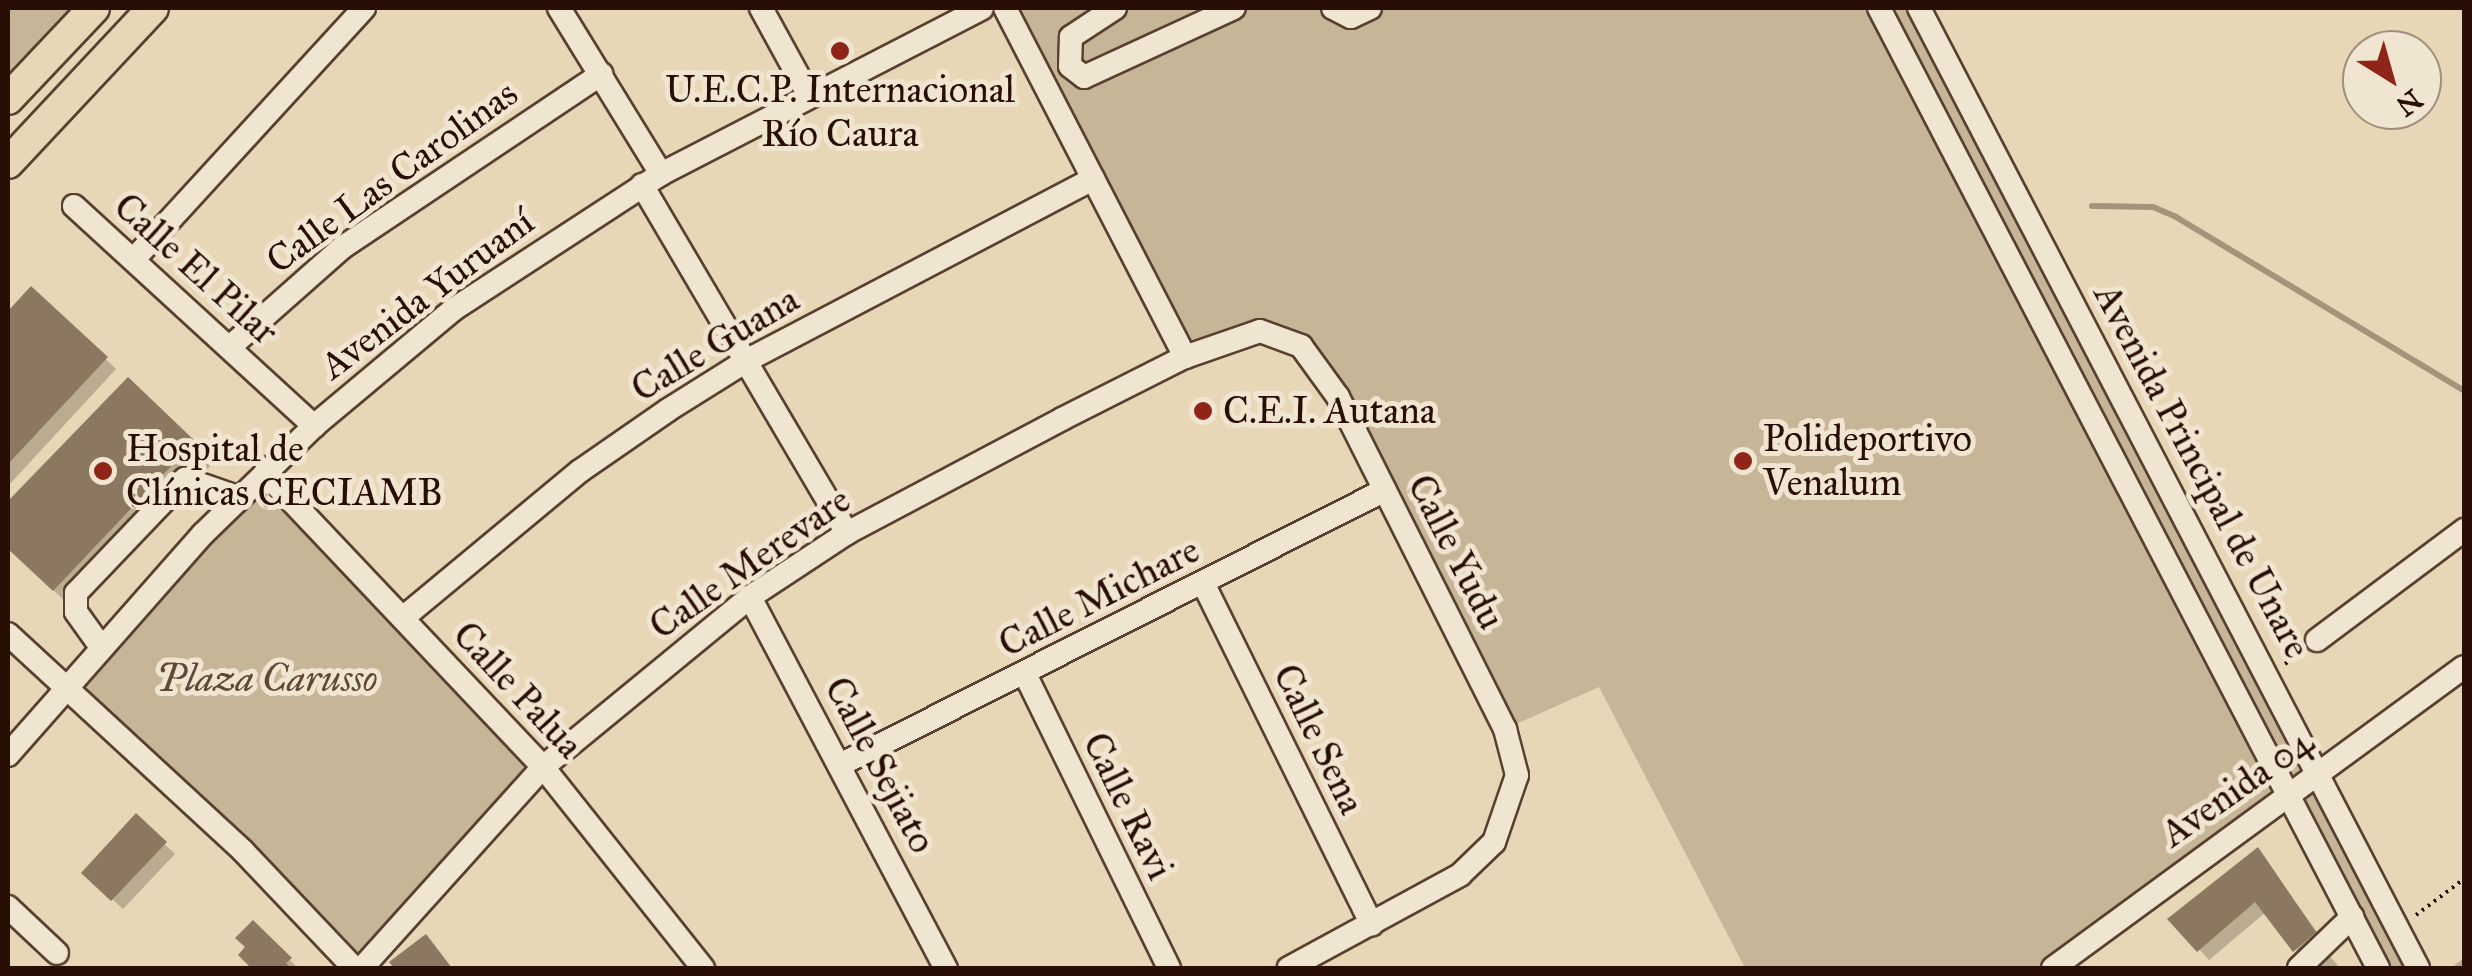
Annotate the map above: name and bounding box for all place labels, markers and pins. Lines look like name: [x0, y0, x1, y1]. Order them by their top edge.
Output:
marker: U.E.C.P. Internacional Río Caura: [829, 40, 851, 62]
place label: U.E.C.P. Internacional Río Caura: [665, 67, 1015, 156]
place label: C.E.I. Autana: [1223, 388, 1436, 434]
marker: C.E.I. Autana: [1192, 400, 1214, 422]
place label: Polideportivo Venalum: [1763, 416, 1972, 506]
place label: Hospital de Clínicas CECIAMB: [126, 426, 443, 516]
marker: Polideportivo Venalum: [1732, 450, 1754, 472]
marker: Hospital de Clínicas CECIAMB: [90, 458, 116, 484]

